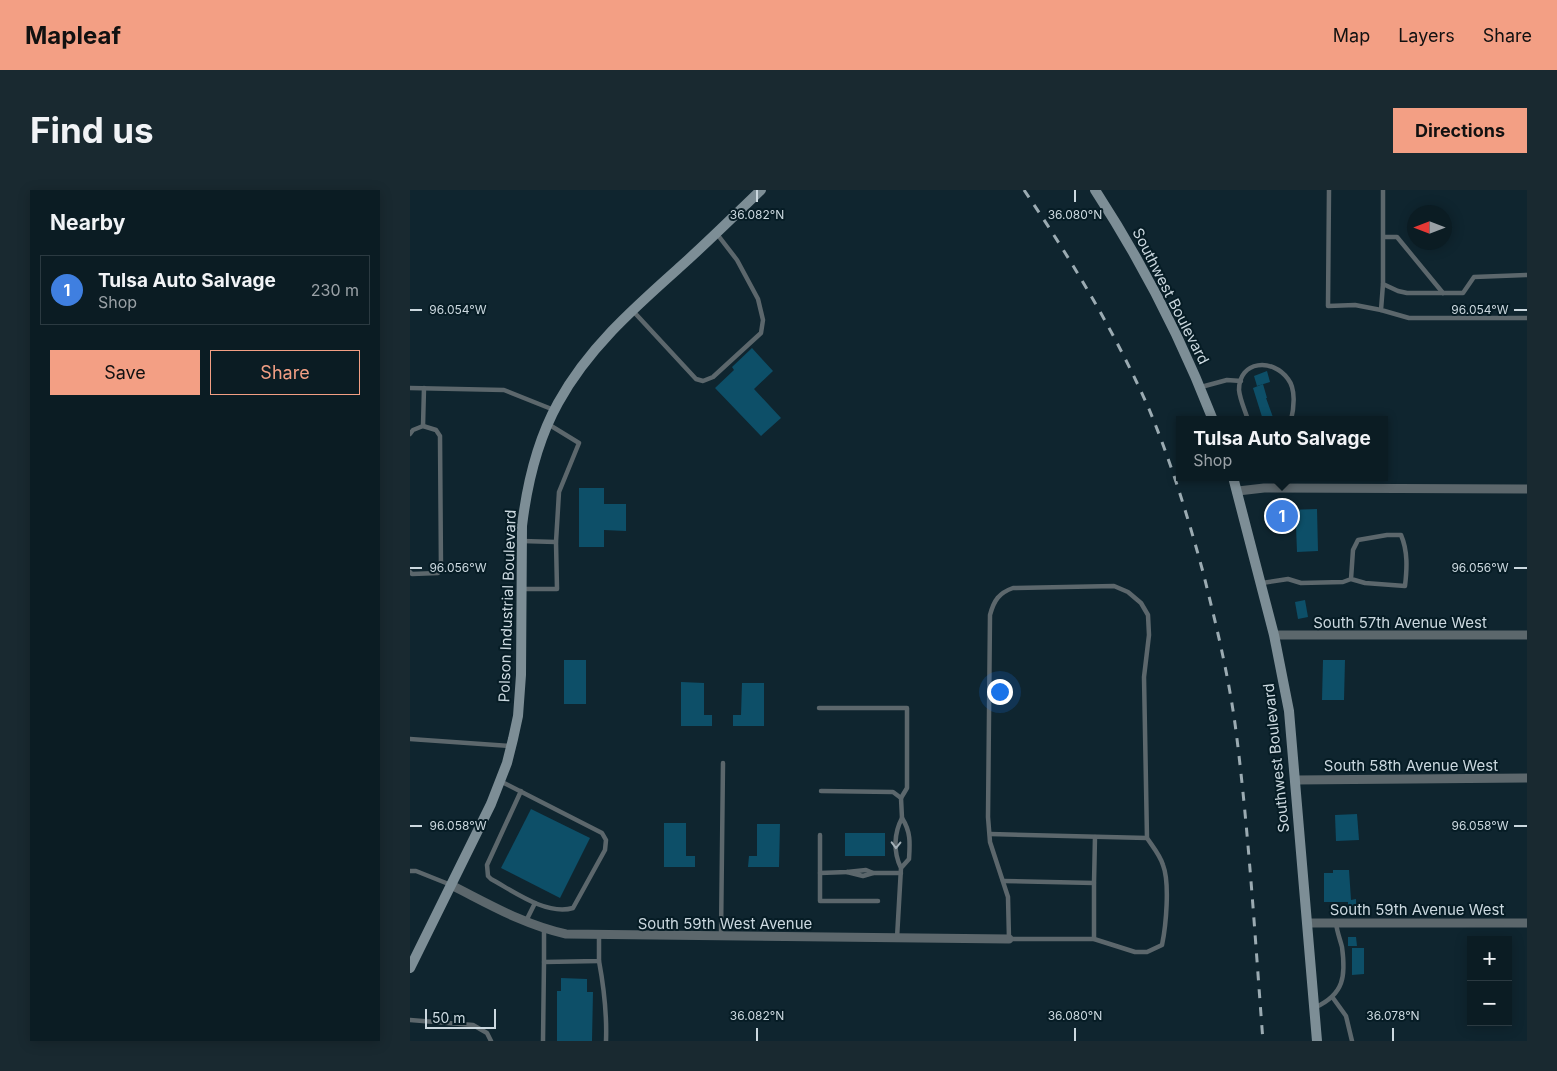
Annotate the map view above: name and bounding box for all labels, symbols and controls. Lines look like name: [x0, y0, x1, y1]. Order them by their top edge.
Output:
text: Mapleaf: [25, 21, 121, 50]
text: Map: [1333, 25, 1370, 46]
text: Layers: [1398, 25, 1455, 46]
text: Share: [1483, 25, 1532, 46]
button: Directions: [1393, 108, 1527, 153]
text: Find us: [30, 109, 154, 151]
north arrow: [1407, 205, 1452, 250]
text: 36.082°N: [730, 207, 784, 222]
text: 36.080°N: [1048, 207, 1102, 222]
text: Nearby: [50, 210, 125, 235]
street label: Southwest Boulevard: [1128, 225, 1214, 367]
text: Tulsa Auto Salvage: [98, 269, 276, 292]
text: 1: [64, 280, 70, 300]
text: 230 m: [311, 280, 359, 300]
text: Shop: [98, 292, 137, 312]
text: 96.054°W: [429, 302, 487, 317]
text: 96.054°W: [1451, 302, 1509, 317]
button: Save: [50, 350, 200, 395]
button: Share: [210, 350, 360, 395]
popup: [1176, 416, 1388, 481]
text: Tulsa Auto Salvage: [1193, 427, 1371, 450]
text: Shop: [1193, 450, 1232, 470]
pin: 1: [1266, 497, 1298, 535]
street label: Polson Industrial Boulevard: [494, 509, 520, 703]
text: 96.056°W: [429, 560, 487, 575]
text: 96.056°W: [1451, 560, 1509, 575]
street label: South 57th Avenue West: [1313, 613, 1487, 632]
your location: [987, 679, 1013, 705]
street label: Southwest Boulevard: [1259, 682, 1293, 834]
street label: South 58th Avenue West: [1324, 756, 1498, 775]
text: 96.058°W: [429, 818, 487, 833]
text: 96.058°W: [1451, 818, 1509, 833]
one-way arrow: [891, 842, 901, 850]
street label: South 59th Avenue West: [1330, 900, 1504, 919]
street label: South 59th West Avenue: [638, 914, 812, 933]
map controls: [1467, 936, 1512, 1026]
button: +: [1467, 936, 1512, 981]
button: −: [1467, 981, 1512, 1026]
scale bar: [425, 1006, 496, 1029]
text: 36.082°N: [730, 1008, 784, 1023]
text: 36.080°N: [1048, 1008, 1102, 1023]
text: 36.078°N: [1366, 1008, 1420, 1023]
text: 50 m: [432, 1009, 466, 1026]

